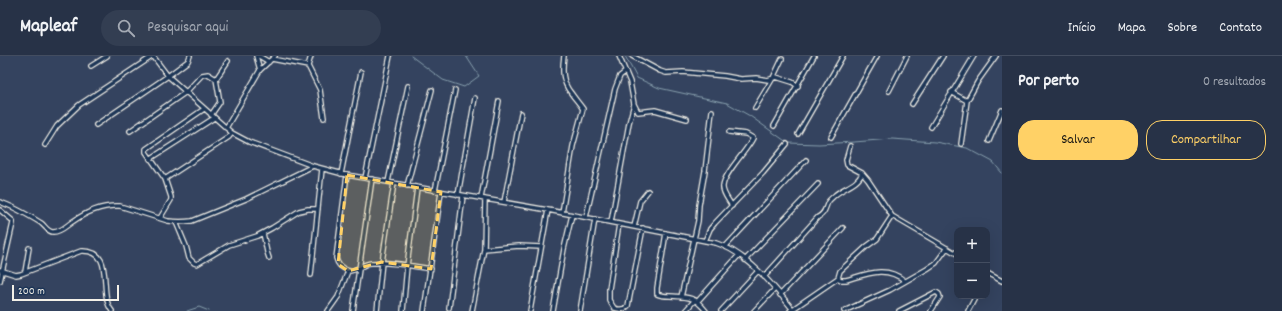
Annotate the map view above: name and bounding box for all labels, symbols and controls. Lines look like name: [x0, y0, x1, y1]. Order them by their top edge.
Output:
search box: [101, 10, 381, 46]
text: Mapleaf: [20, 14, 77, 41]
icon: search: [115, 17, 137, 39]
text: Pesquisar aqui: [147, 17, 228, 39]
text: Início: [1068, 18, 1096, 38]
text: Mapa: [1118, 18, 1145, 38]
text: Sobre: [1167, 18, 1197, 38]
text: Contato: [1219, 18, 1262, 38]
text: Por perto: [1018, 70, 1079, 94]
text: 0 resultados: [1203, 73, 1266, 92]
button: Salvar: [1018, 120, 1138, 160]
button: Compartilhar: [1146, 120, 1266, 160]
map controls: [954, 227, 990, 299]
button: +: [954, 227, 990, 263]
button: −: [954, 263, 990, 299]
scale bar: [12, 283, 119, 302]
text: 200 m: [18, 284, 45, 300]

